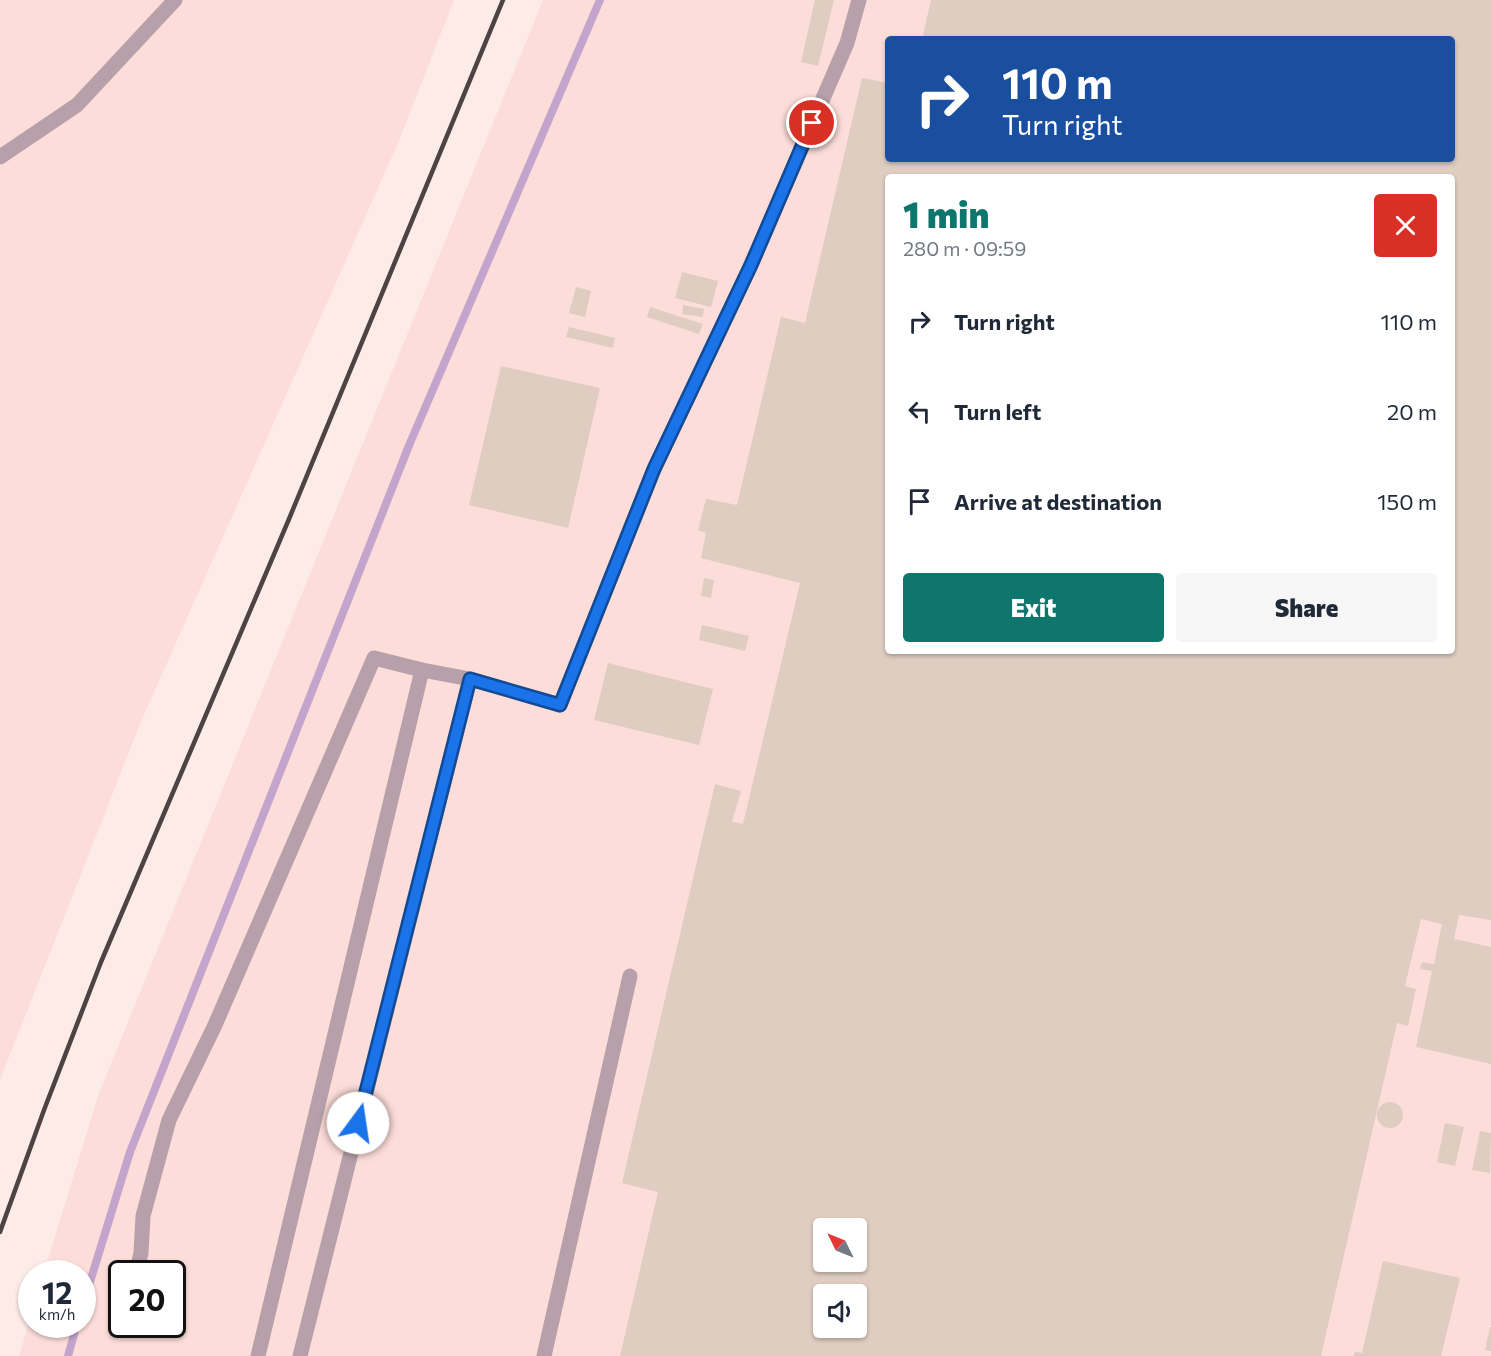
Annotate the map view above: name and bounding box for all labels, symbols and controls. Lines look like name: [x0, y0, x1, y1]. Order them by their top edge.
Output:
text: 110 m: [1002, 56, 1113, 108]
icon: right: [903, 60, 981, 138]
pin: [786, 97, 837, 148]
icon: arrive: [795, 106, 828, 139]
text: Turn right: [1002, 108, 1122, 141]
text: 1 min: [903, 191, 989, 235]
button: close: [1374, 194, 1437, 257]
text: 280 m · 09:59: [903, 236, 1026, 260]
icon: right: [903, 305, 936, 338]
text: Turn right: [954, 308, 1055, 335]
text: 110 m: [1380, 308, 1437, 335]
icon: left: [903, 395, 936, 428]
text: Turn left: [954, 398, 1041, 425]
text: 20 m: [1387, 398, 1437, 425]
icon: arrive: [903, 485, 936, 518]
text: Arrive at destination: [954, 488, 1162, 515]
text: 150 m: [1377, 488, 1437, 515]
button: Exit: [903, 573, 1164, 642]
button: Share: [1176, 573, 1437, 642]
position arrow: [326, 1091, 390, 1155]
north arrow: [813, 1218, 867, 1272]
map controls: [813, 1218, 867, 1338]
speed limit sign: 20: [108, 1260, 186, 1338]
text: 12: [42, 1273, 72, 1310]
button: sound: [813, 1284, 867, 1338]
text: km/h: [39, 1305, 75, 1323]

